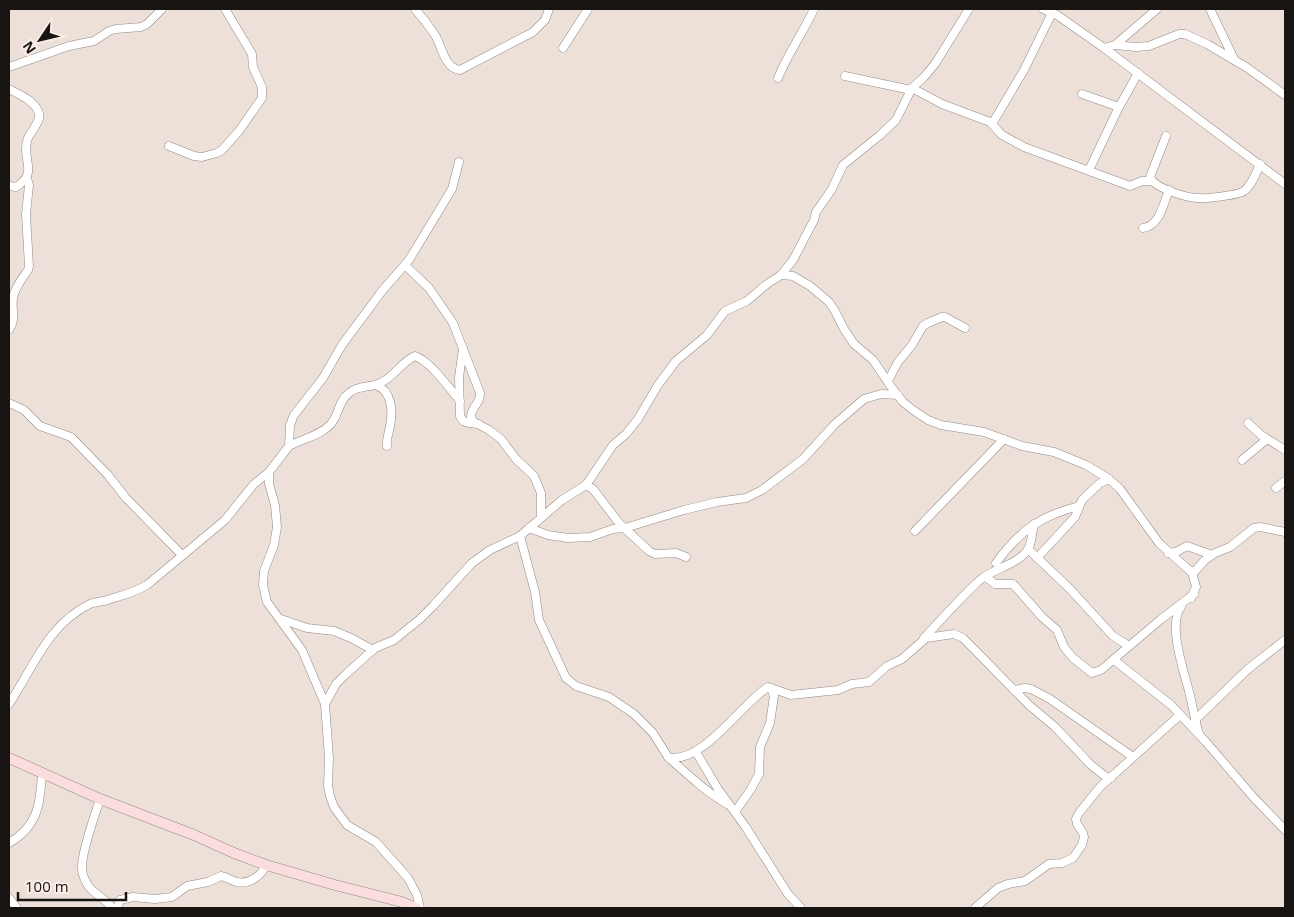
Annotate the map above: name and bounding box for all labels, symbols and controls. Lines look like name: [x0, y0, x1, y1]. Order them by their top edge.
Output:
north arrow: [15, 15, 65, 65]
text: N: [18, 38, 40, 58]
scale bar: [18, 870, 125, 902]
text: 100 m: [25, 876, 69, 896]

